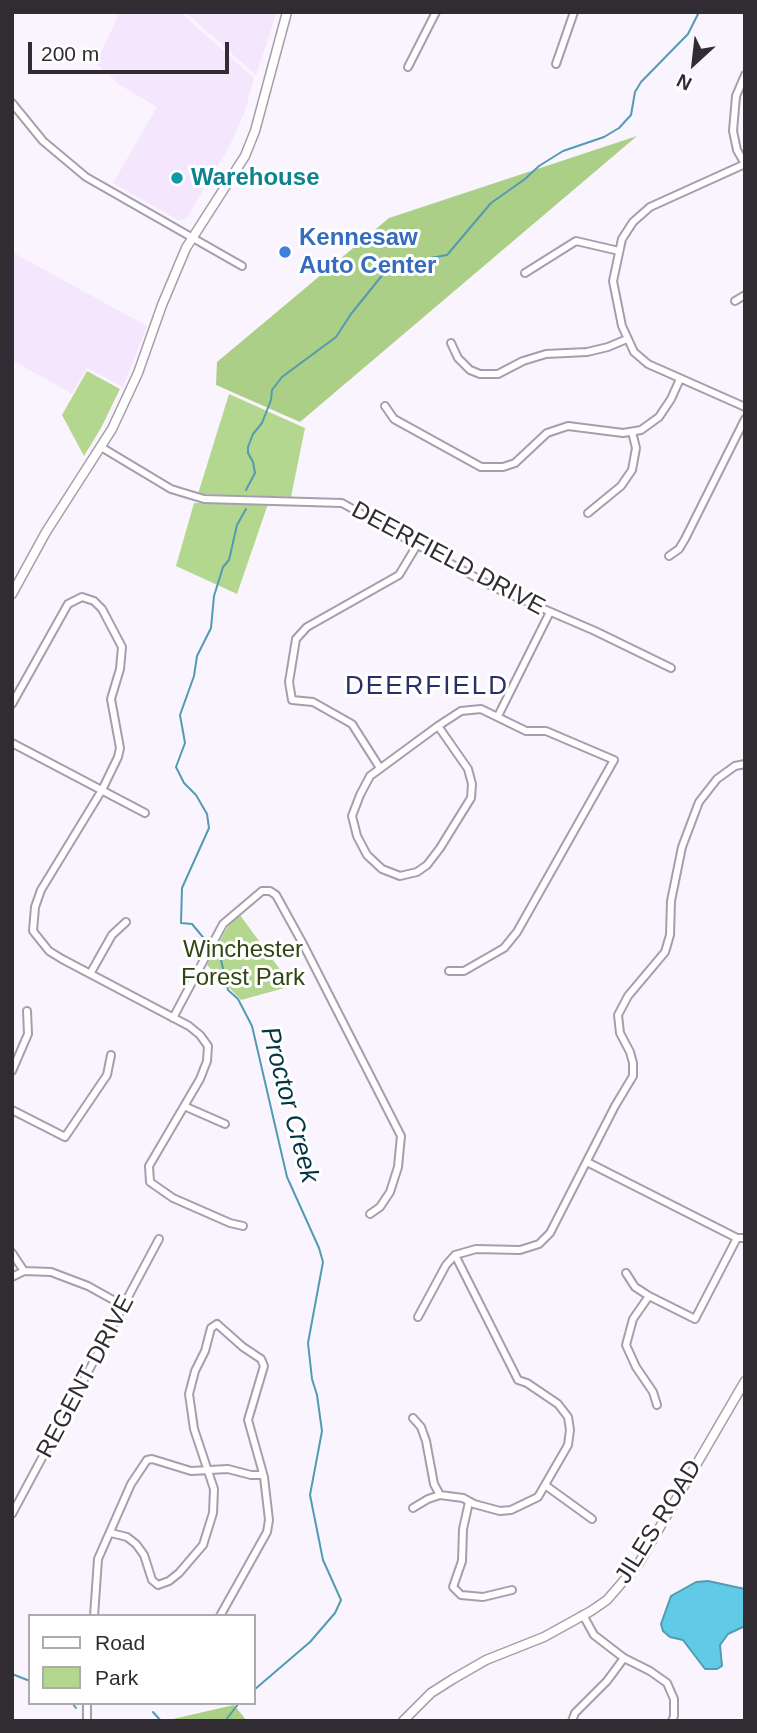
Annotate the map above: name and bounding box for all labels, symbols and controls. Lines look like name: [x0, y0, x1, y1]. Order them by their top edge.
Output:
scale bar: [32, 28, 233, 72]
north arrow: [659, 28, 729, 98]
text: 200 m: [41, 42, 99, 65]
text: N: [673, 70, 695, 95]
place label: Warehouse: [191, 164, 319, 192]
marker: Warehouse: [169, 170, 185, 186]
place label: Kennesaw Auto Center: [299, 224, 436, 280]
marker: Kennesaw Auto Center: [277, 244, 293, 260]
street label: DEERFIELD DRIVE: [346, 496, 550, 622]
district label: DEERFIELD: [346, 671, 508, 703]
park label: Winchester Forest Park: [181, 936, 305, 992]
water label: Proctor Creek: [253, 1024, 325, 1186]
street label: REGENT DRIVE: [31, 1291, 141, 1463]
street label: JILES ROAD: [610, 1455, 708, 1589]
legend: [28, 1614, 256, 1705]
text: Road: [95, 1631, 145, 1654]
text: Park: [95, 1666, 138, 1689]

